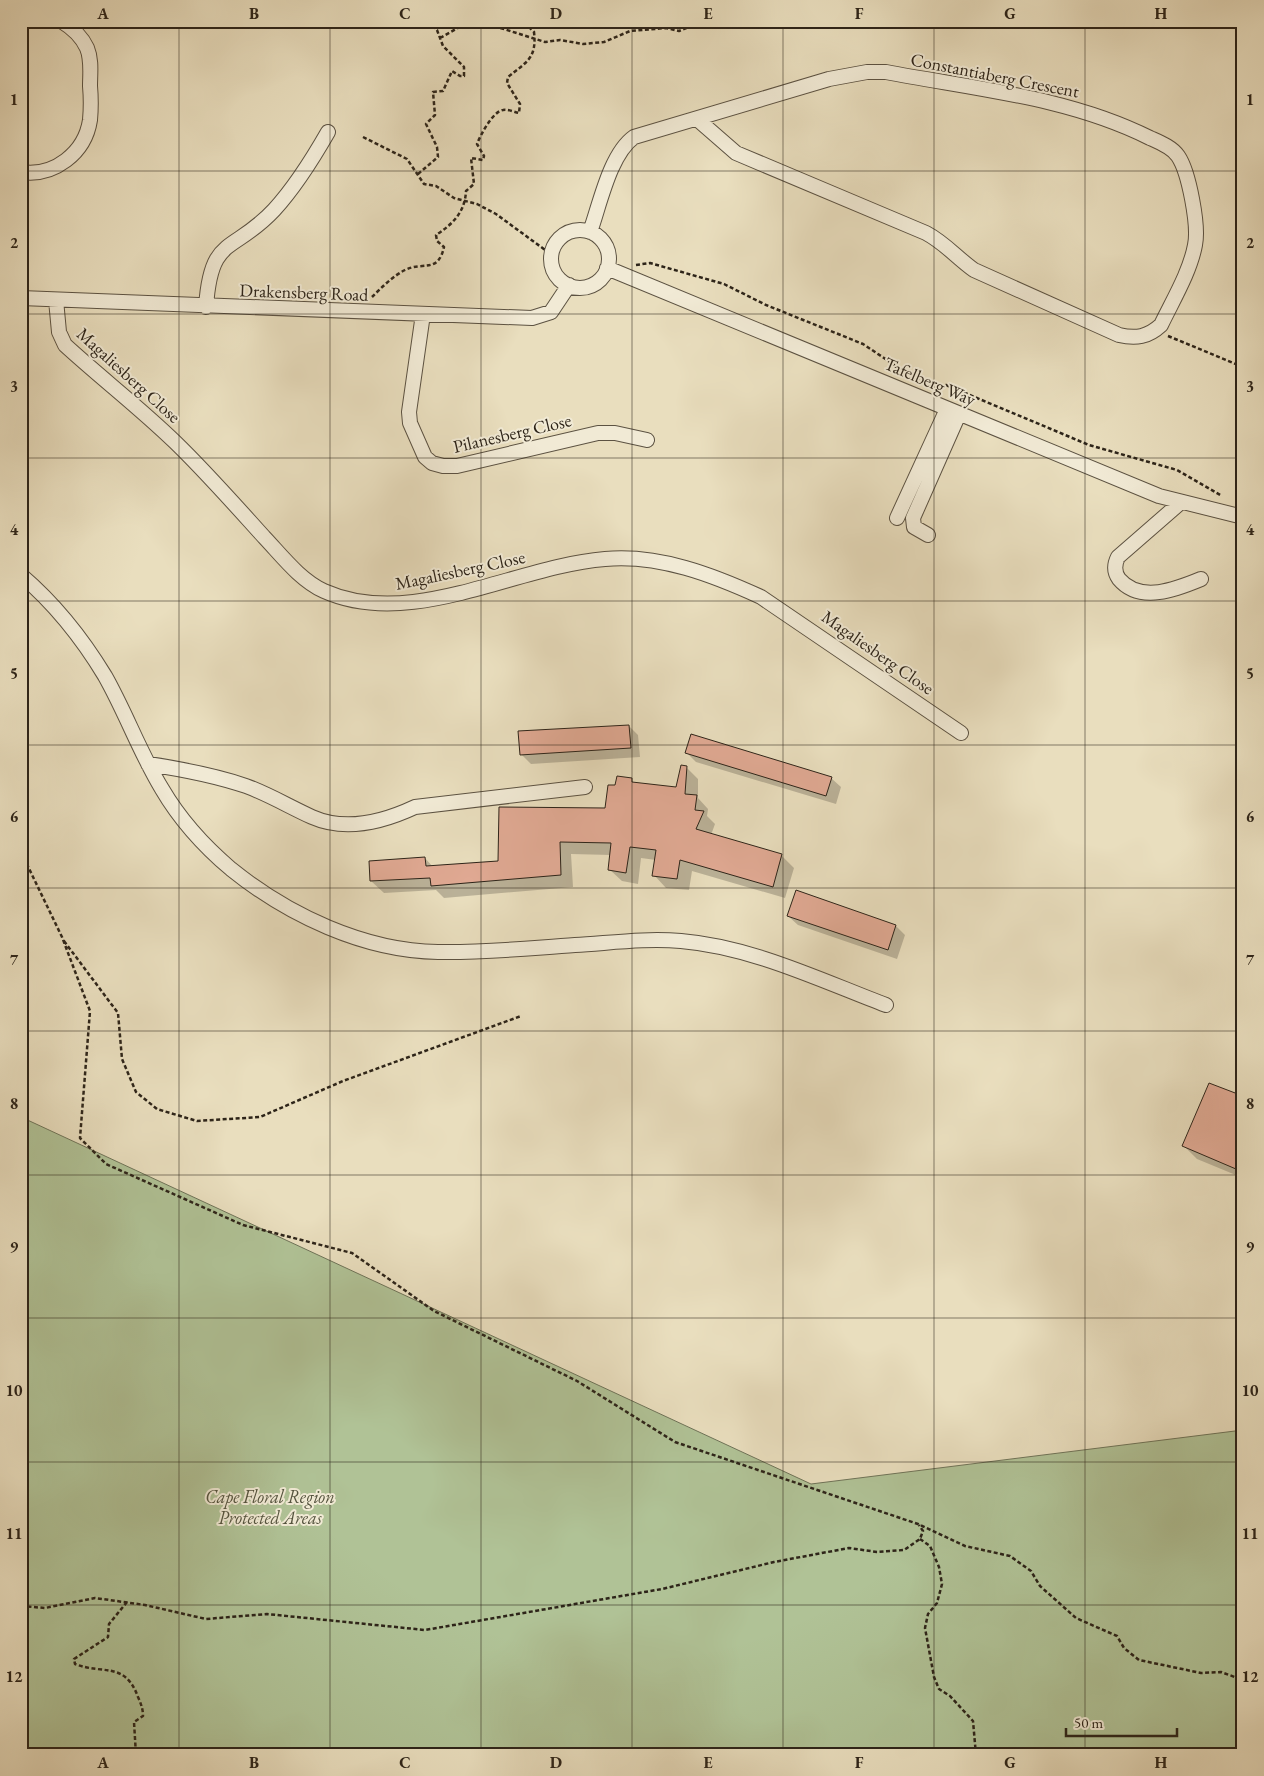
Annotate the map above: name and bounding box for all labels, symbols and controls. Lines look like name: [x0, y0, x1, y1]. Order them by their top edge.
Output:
text: A: [96, 3, 109, 24]
text: B: [249, 3, 259, 24]
text: C: [399, 3, 411, 24]
text: D: [550, 3, 562, 24]
text: E: [703, 3, 713, 24]
text: F: [855, 3, 864, 24]
text: G: [1004, 3, 1016, 24]
text: H: [1155, 3, 1168, 24]
street label: Constantiaberg Crescent: [909, 47, 1082, 103]
text: 1: [10, 89, 18, 110]
text: 1: [1246, 89, 1254, 110]
text: 2: [10, 232, 19, 253]
text: 2: [1246, 232, 1255, 253]
street label: Drakensberg Road: [239, 278, 370, 306]
street label: Magaliesberg Close: [72, 322, 186, 428]
street label: Tafelberg Way: [881, 351, 979, 411]
text: 3: [10, 376, 18, 397]
text: 3: [1246, 376, 1254, 397]
street label: Pilanesberg Close: [451, 408, 573, 458]
text: 4: [10, 519, 19, 540]
text: 4: [1246, 519, 1255, 540]
street label: Magaliesberg Close: [393, 545, 527, 595]
street label: Magaliesberg Close: [817, 605, 939, 699]
text: 5: [10, 663, 18, 684]
text: 5: [1246, 663, 1254, 684]
text: 6: [10, 806, 19, 827]
text: 6: [1246, 806, 1255, 827]
text: 7: [10, 949, 19, 970]
text: 7: [1246, 949, 1255, 970]
text: 8: [10, 1093, 18, 1114]
text: 8: [1246, 1093, 1254, 1114]
text: 9: [10, 1236, 19, 1257]
text: 9: [1246, 1236, 1255, 1257]
text: 10: [6, 1380, 23, 1401]
text: 10: [1242, 1380, 1259, 1401]
park label: Cape Floral Region Protected Areas: [205, 1485, 335, 1529]
text: 11: [6, 1523, 22, 1544]
text: 11: [1242, 1523, 1258, 1544]
text: 12: [6, 1666, 23, 1687]
text: 12: [1242, 1666, 1259, 1687]
scale bar: [1066, 1706, 1178, 1738]
text: 50 m: [1074, 1713, 1103, 1732]
text: A: [96, 1752, 109, 1773]
text: B: [249, 1752, 259, 1773]
text: C: [399, 1752, 411, 1773]
text: D: [550, 1752, 562, 1773]
text: E: [703, 1752, 713, 1773]
text: F: [855, 1752, 864, 1773]
text: G: [1004, 1752, 1016, 1773]
text: H: [1155, 1752, 1168, 1773]

